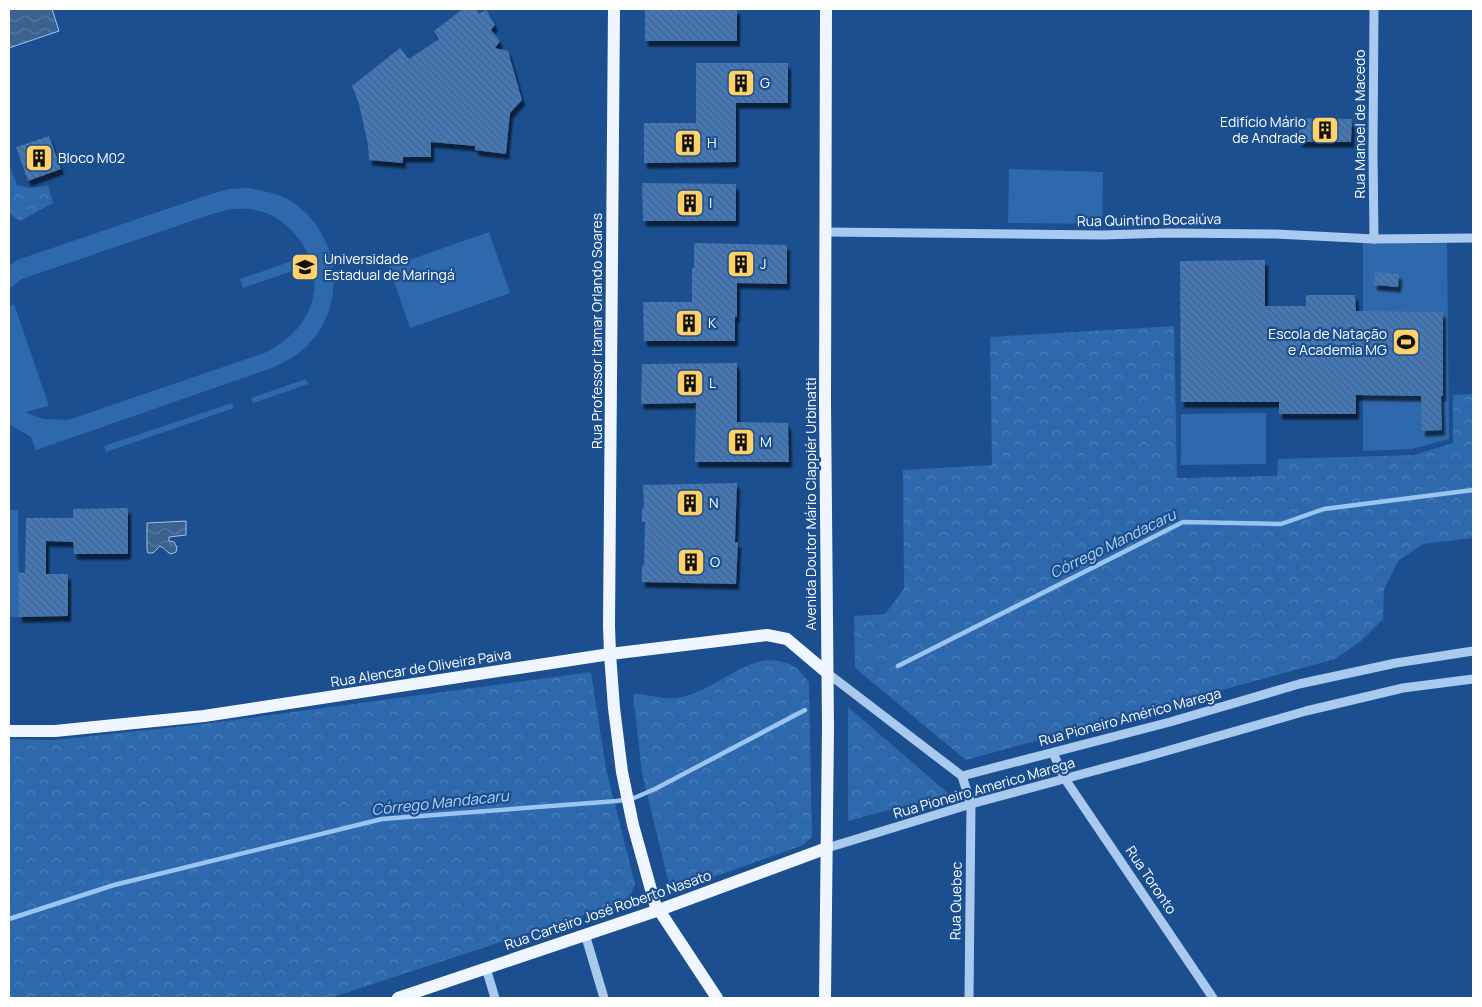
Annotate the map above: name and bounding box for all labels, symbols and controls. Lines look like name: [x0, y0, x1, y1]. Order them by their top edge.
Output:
street label: Rua Manoel de Macedo: [1350, 49, 1369, 199]
building icon: G: [726, 68, 756, 98]
place label: G: [760, 73, 770, 92]
place label: Edifício Mário de Andrade: [1220, 112, 1306, 147]
building icon: Edifício Mário de Andrade: [1310, 115, 1340, 145]
building icon: H: [673, 128, 703, 158]
place label: H: [707, 133, 717, 152]
building icon: Bloco M02: [24, 143, 54, 173]
place label: Bloco M02: [58, 148, 125, 167]
building icon: I: [675, 188, 705, 218]
place label: I: [709, 193, 712, 212]
street label: Rua Quintino Bocaiúva: [1077, 209, 1221, 230]
street label: Rua Professor Itamar Orlando Soares: [587, 213, 606, 449]
place label: Universidade Estadual de Maringá: [324, 249, 455, 284]
building icon: J: [726, 249, 756, 279]
school or university icon: Universidade Estadual de Maringá: [290, 252, 320, 282]
place label: J: [760, 254, 767, 273]
building icon: K: [674, 308, 704, 338]
place label: K: [708, 313, 717, 332]
place label: Escola de Natação e Academia MG: [1268, 324, 1387, 359]
sports icon: Escola de Natação e Academia MG: [1391, 327, 1421, 357]
building icon: L: [675, 368, 705, 398]
place label: L: [709, 373, 716, 392]
street label: Avenida Doutor Mário Clappiér Urbinatti: [801, 377, 820, 631]
building icon: M: [726, 427, 756, 457]
place label: M: [760, 432, 772, 451]
building icon: N: [675, 488, 705, 518]
place label: N: [709, 493, 719, 512]
water label: Córrego Mandacaru: [1046, 503, 1180, 583]
building icon: O: [676, 547, 706, 577]
place label: O: [710, 552, 720, 571]
street label: Rua Alencar de Oliveira Paiva: [329, 644, 513, 691]
street label: Rua Pioneiro Américo Marega: [1037, 683, 1223, 750]
street label: Rua Pioneiro Americo Marega: [891, 752, 1077, 823]
water label: Córrego Mandacaru: [370, 785, 511, 820]
street label: Rua Toronto: [1122, 842, 1181, 918]
street label: Rua Quebec: [945, 861, 966, 940]
street label: Rua Carteiro José Roberto Nasato: [502, 865, 714, 954]

